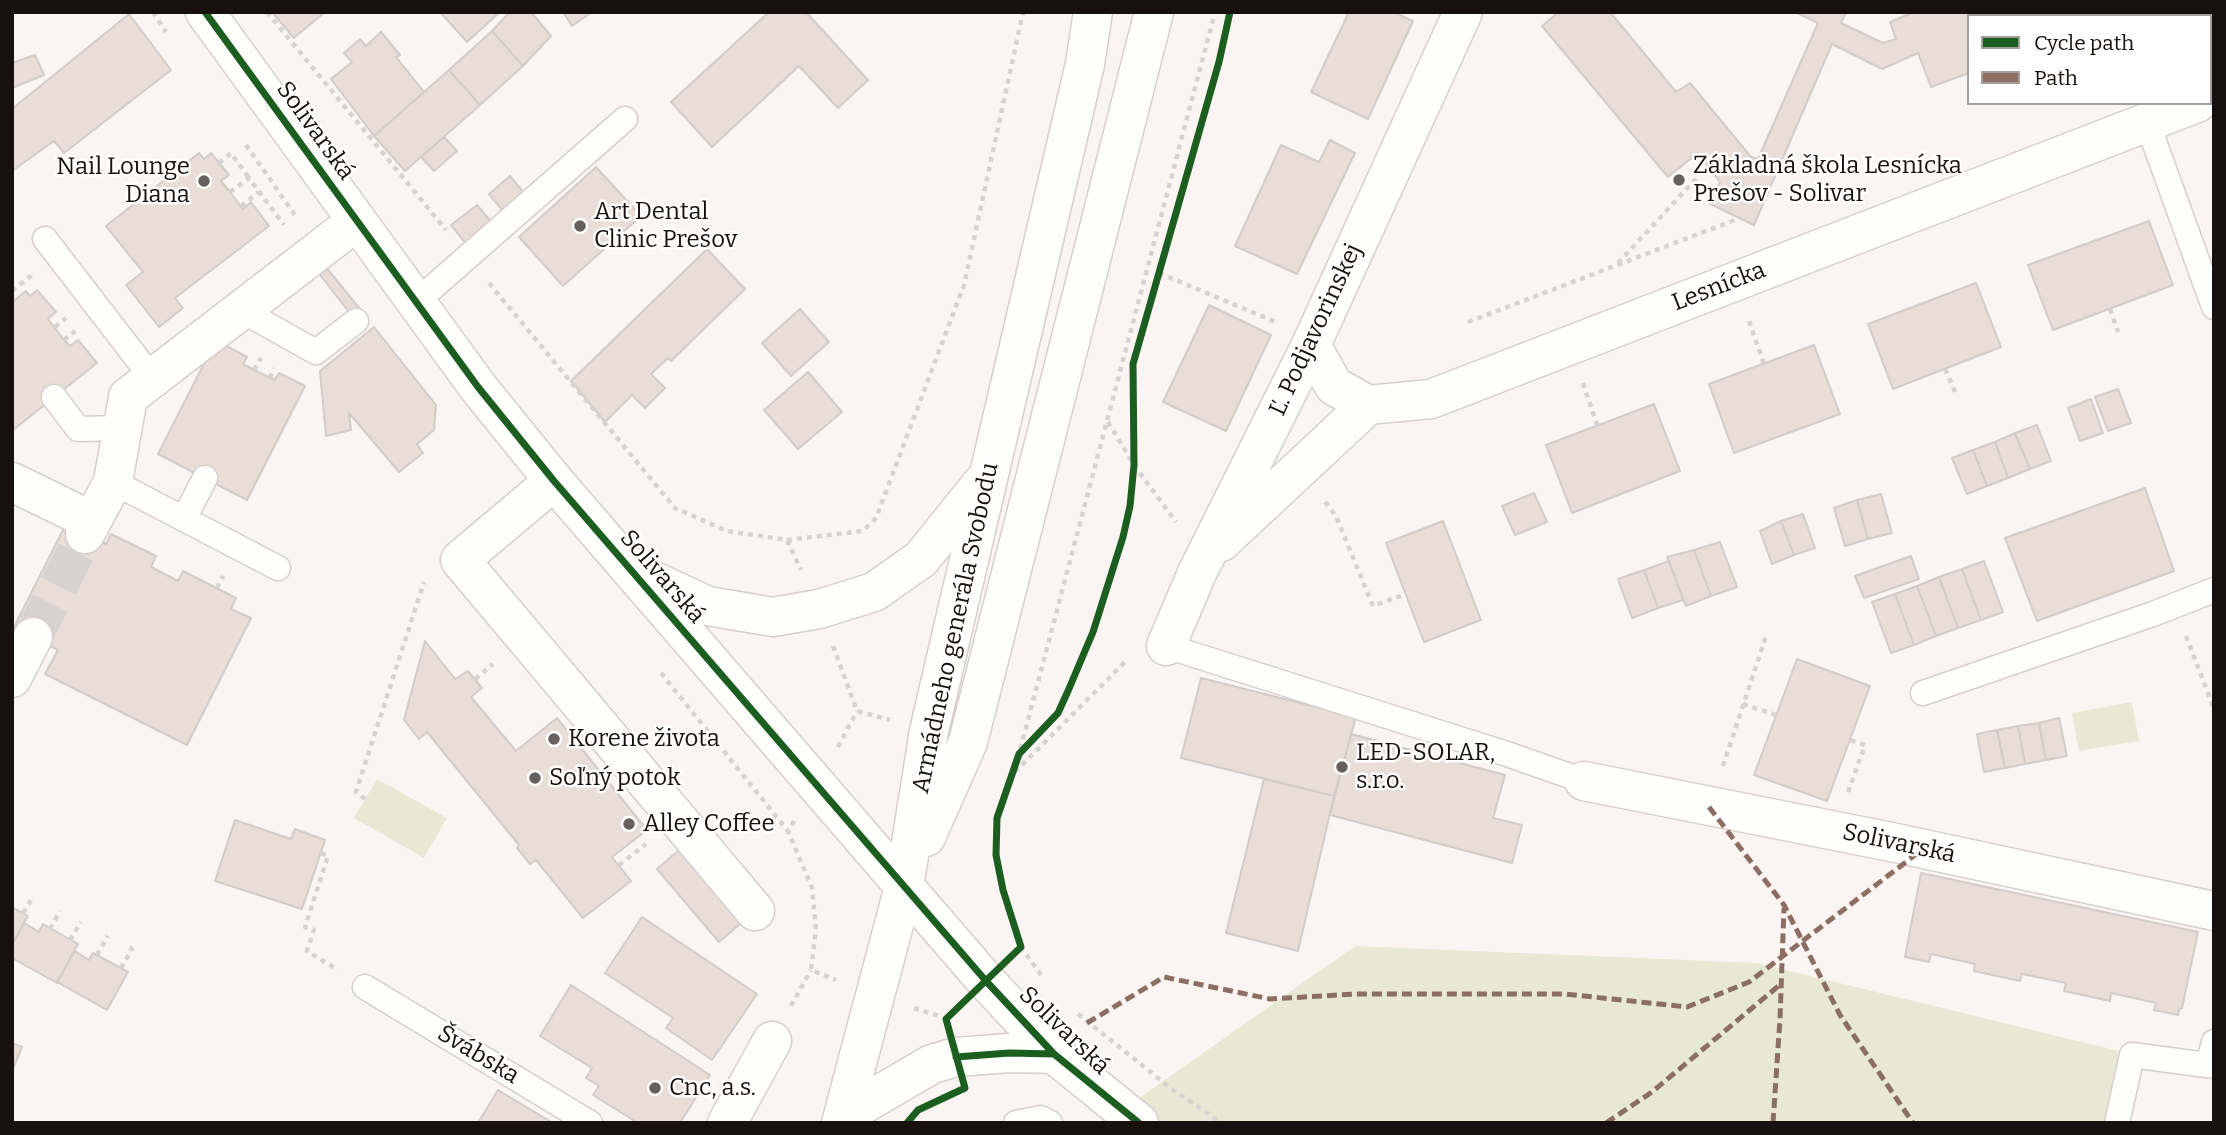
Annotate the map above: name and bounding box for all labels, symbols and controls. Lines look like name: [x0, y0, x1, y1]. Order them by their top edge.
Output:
legend: [1967, 14, 2212, 105]
text: Cycle path: [2034, 30, 2134, 56]
text: Path: [2034, 65, 2078, 91]
street label: Solivarská: [270, 76, 360, 186]
place label: Základná škola Lesnícka Prešov - Solivar: [1693, 152, 1962, 208]
place label: Nail Lounge Diana: [56, 153, 190, 209]
marker: Základná škola Lesnícka Prešov - Solivar: [1671, 172, 1687, 188]
marker: Nail Lounge Diana: [196, 173, 212, 189]
place label: Art Dental Clinic Prešov: [594, 198, 737, 254]
marker: Art Dental Clinic Prešov: [572, 218, 588, 234]
street label: Ľ. Podjavorinskej: [1264, 240, 1368, 420]
street label: Lesnícka: [1668, 256, 1770, 318]
street label: Armádneho generála Svobodu: [907, 460, 1005, 796]
street label: Solivarská: [614, 524, 710, 630]
place label: Korene života: [568, 725, 720, 753]
marker: Korene života: [546, 731, 562, 747]
place label: LED-SOLAR, s.r.o.: [1356, 739, 1495, 795]
marker: LED-SOLAR, s.r.o.: [1334, 759, 1350, 775]
place label: Soľný potok: [549, 764, 681, 792]
marker: Soľný potok: [527, 770, 543, 786]
place label: Alley Coffee: [643, 810, 775, 838]
marker: Alley Coffee: [621, 816, 637, 832]
street label: Solivarská: [1840, 818, 1958, 870]
street label: Solivarská: [1013, 981, 1115, 1081]
street label: Švábska: [432, 1019, 524, 1091]
place label: Cnc, a.s.: [669, 1074, 756, 1102]
marker: Cnc, a.s.: [647, 1080, 663, 1096]

